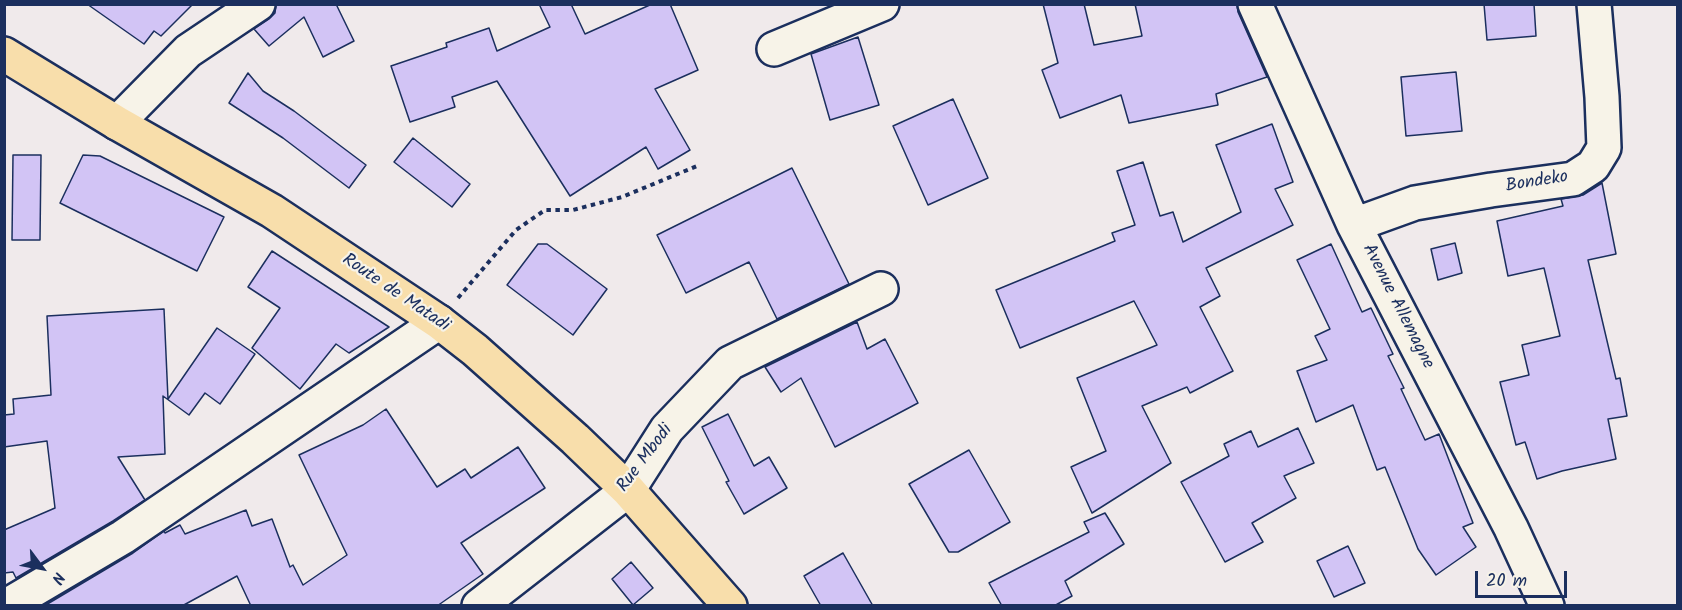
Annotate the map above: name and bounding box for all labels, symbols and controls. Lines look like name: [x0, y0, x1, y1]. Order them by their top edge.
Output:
street label: Bondeko: [1504, 167, 1570, 199]
street label: Avenue Allemagne: [1356, 241, 1438, 373]
street label: Route de Matadi: [337, 250, 453, 338]
street label: Rue Mbodi: [613, 421, 679, 497]
north arrow: [12, 538, 72, 598]
scale bar: [1478, 559, 1570, 597]
text: N: [44, 567, 71, 589]
text: 20 m: [1486, 567, 1527, 596]

